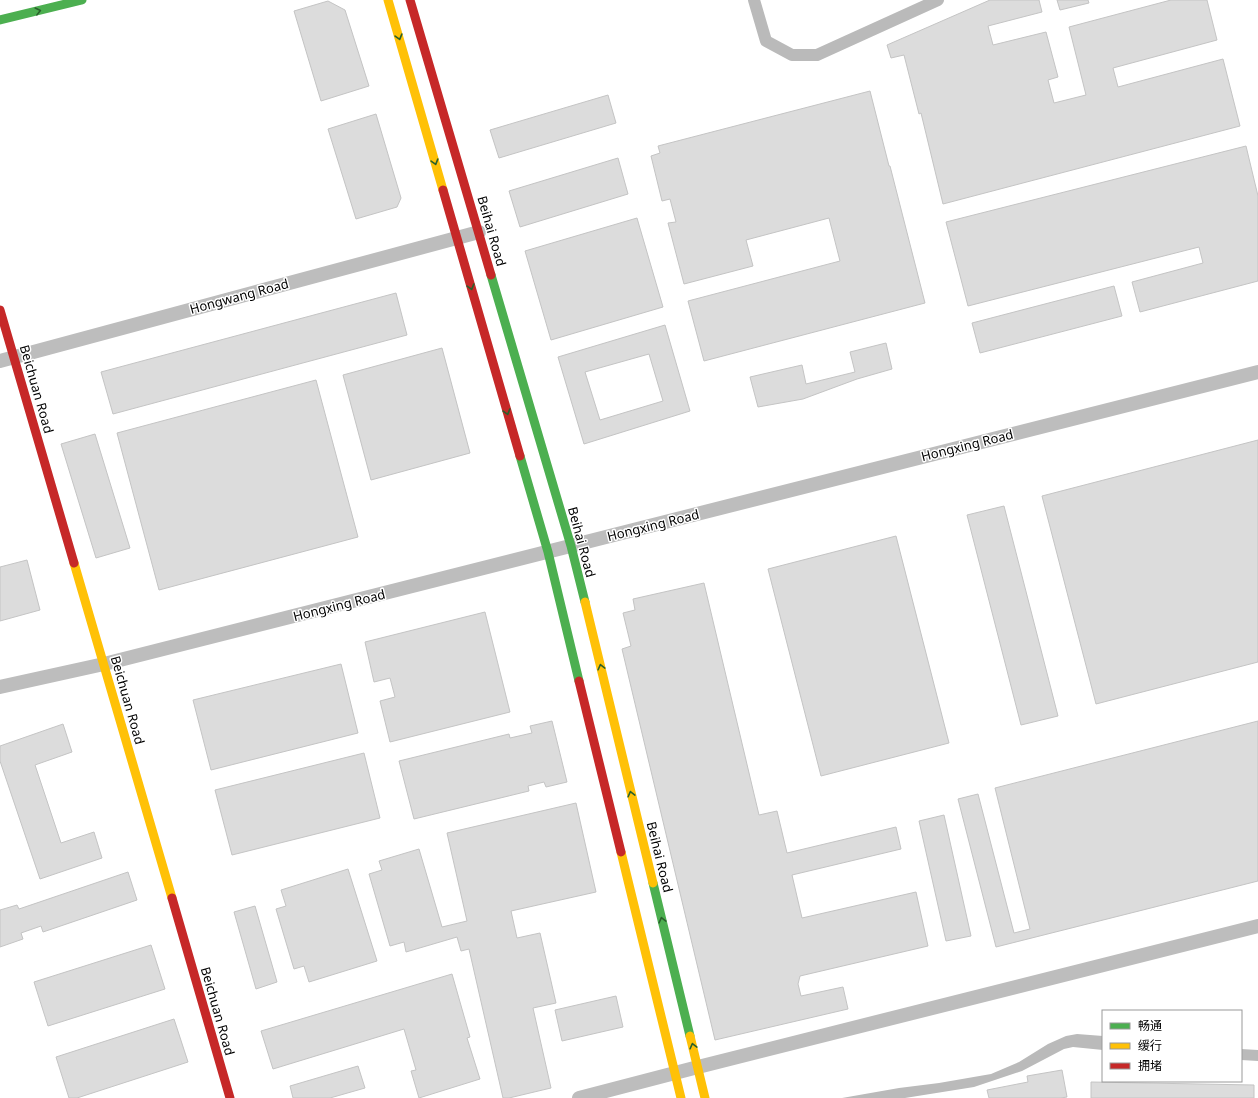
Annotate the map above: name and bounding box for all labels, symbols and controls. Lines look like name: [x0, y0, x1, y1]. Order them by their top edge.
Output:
one-way arrow: [35, 7, 41, 15]
one-way arrow: [394, 34, 403, 41]
one-way arrow: [430, 159, 439, 166]
street label: Beihai Road: [473, 194, 511, 268]
street label: Hongwang Road: [188, 274, 290, 318]
one-way arrow: [466, 283, 475, 290]
street label: Beichuan Road: [16, 343, 58, 435]
one-way arrow: [502, 408, 511, 415]
street label: Hongxing Road: [919, 425, 1015, 465]
street label: Beihai Road: [564, 505, 600, 579]
street label: Hongxing Road: [605, 505, 701, 545]
street label: Hongxing Road: [291, 585, 387, 625]
street label: Beichuan Road: [107, 654, 149, 746]
one-way arrow: [597, 664, 605, 671]
one-way arrow: [628, 791, 636, 797]
street label: Beihai Road: [643, 820, 677, 894]
one-way arrow: [658, 917, 667, 924]
street label: Beichuan Road: [197, 965, 239, 1057]
legend: [1102, 1010, 1242, 1082]
text: 畅通: [1138, 1017, 1162, 1034]
text: 缓行: [1138, 1037, 1162, 1054]
one-way arrow: [689, 1043, 697, 1050]
text: 拥堵: [1138, 1057, 1162, 1074]

